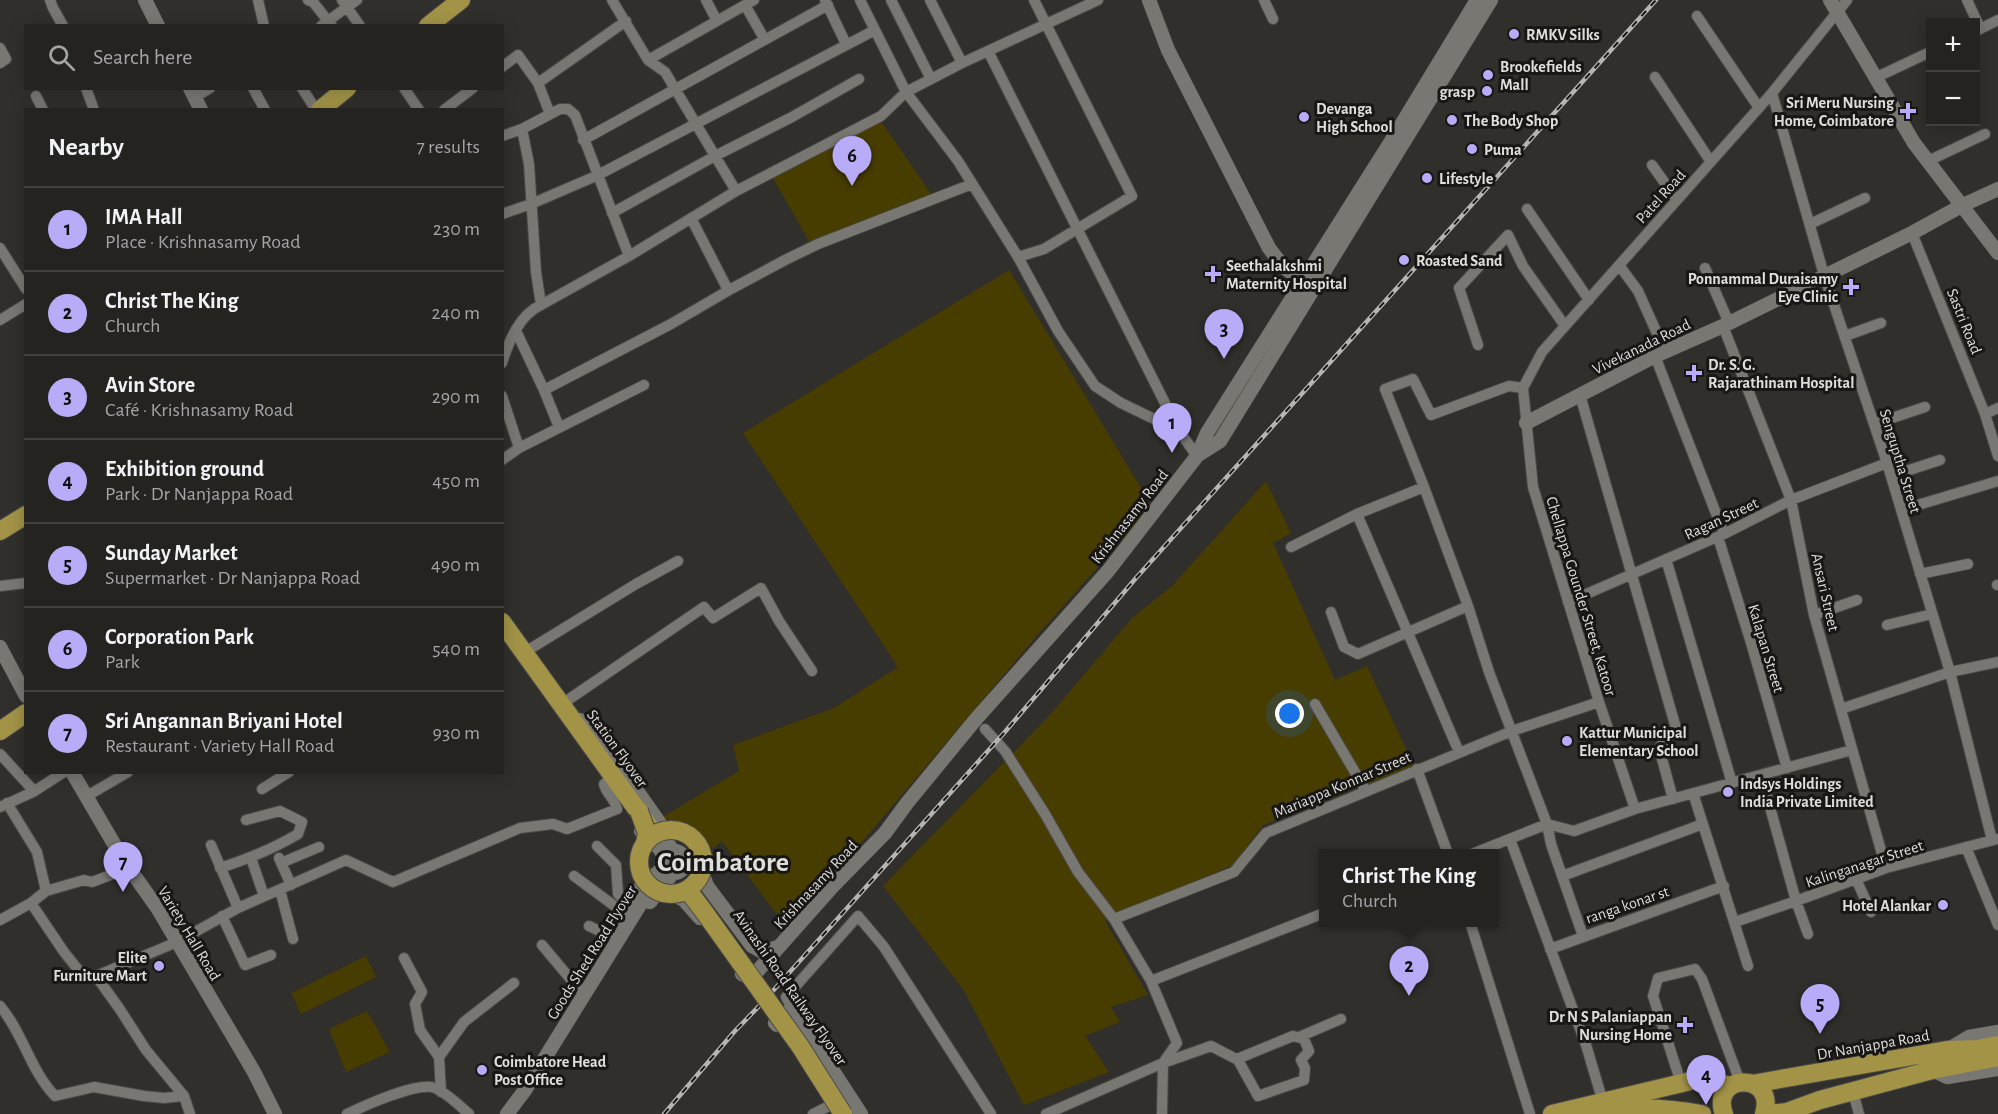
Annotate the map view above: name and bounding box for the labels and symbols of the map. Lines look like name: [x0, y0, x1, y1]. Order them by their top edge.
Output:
marker: RMKV Silks: [1507, 27, 1521, 41]
place label: RMKV Silks: [1526, 27, 1600, 43]
place label: Brookefields Mall: [1500, 59, 1582, 93]
marker: Brookefields Mall: [1481, 68, 1495, 82]
place label: grasp: [1439, 84, 1475, 100]
marker: grasp: [1480, 84, 1494, 98]
place label: Sri Meru Nursing Home, Coimbatore: [1774, 95, 1895, 129]
place label: Devanga High School: [1316, 101, 1393, 135]
marker: Sri Meru Nursing Home, Coimbatore: [1899, 102, 1917, 120]
marker: Devanga High School: [1297, 110, 1311, 124]
marker: The Body Shop: [1445, 113, 1459, 127]
place label: The Body Shop: [1464, 113, 1558, 130]
pin: 6: [832, 136, 872, 186]
marker: Puma: [1465, 142, 1479, 156]
place label: Puma: [1484, 142, 1522, 158]
street label: Patel Road: [1633, 167, 1689, 227]
marker: Lifestyle: [1420, 171, 1434, 185]
place label: Lifestyle: [1439, 171, 1494, 188]
marker: Roasted Sand: [1397, 253, 1411, 267]
place label: Roasted Sand: [1416, 253, 1503, 269]
place label: Seethalakshmi Maternity Hospital: [1226, 258, 1347, 293]
marker: Seethalakshmi Maternity Hospital: [1204, 265, 1222, 283]
place label: Ponnammal Duraisamy Eye Clinic: [1688, 271, 1839, 306]
marker: Ponnammal Duraisamy Eye Clinic: [1842, 278, 1860, 296]
street label: Sastri Road: [1944, 286, 1984, 356]
pin: 3: [1204, 310, 1244, 359]
street label: Vivekanada Road: [1590, 316, 1693, 377]
place label: Dr. S. G. Rajarathinam Hospital: [1708, 357, 1854, 392]
marker: Dr. S. G. Rajarathinam Hospital: [1685, 364, 1703, 382]
pin: 1: [1152, 404, 1192, 453]
street label: Senguptha Street: [1877, 407, 1923, 515]
street label: Krishnasamy Road: [1088, 467, 1172, 567]
street label: Chellappa Gounder Street, Katoor: [1543, 495, 1619, 699]
street label: Ragan Street: [1682, 495, 1761, 543]
street label: Ansari Street: [1808, 552, 1842, 633]
street label: Kalapan Street: [1745, 602, 1787, 694]
your location: [1275, 699, 1304, 728]
street label: Station Flyover: [583, 707, 651, 792]
place label: Kattur Municipal Elementary School: [1579, 725, 1699, 760]
marker: Kattur Municipal Elementary School: [1560, 734, 1574, 748]
street label: Mariappa Konnar Street: [1271, 749, 1413, 821]
place label: Indsys Holdings India Private Limited: [1740, 776, 1874, 810]
marker: Indsys Holdings India Private Limited: [1721, 785, 1735, 799]
street label: Krishnasamy Road: [771, 837, 861, 933]
street label: Kalinganagar Street: [1803, 837, 1925, 891]
pin: 7: [104, 842, 142, 892]
district label: Coimbatore: [657, 849, 789, 877]
street label: Goods Shed Road Flyover: [544, 882, 641, 1023]
street label: ranga konar st: [1584, 883, 1671, 927]
street label: Variety Hall Road: [154, 884, 223, 984]
place label: Hotel Alankar: [1842, 898, 1931, 914]
marker: Hotel Alankar: [1936, 898, 1950, 912]
street label: Avinashi Road Railway Flyover: [730, 907, 850, 1069]
pin: 2: [1390, 946, 1428, 996]
place label: Elite Furniture Mart: [53, 950, 148, 984]
marker: Elite Furniture Mart: [152, 959, 166, 973]
pin: 5: [1800, 984, 1840, 1034]
place label: Dr N S Palaniappan Nursing Home: [1549, 1009, 1672, 1043]
marker: Dr N S Palaniappan Nursing Home: [1676, 1016, 1694, 1034]
street label: Dr Nanjappa Road: [1816, 1027, 1931, 1064]
place label: Coimbatore Head Post Office: [494, 1054, 607, 1088]
pin: 4: [1686, 1056, 1726, 1105]
marker: Coimbatore Head Post Office: [475, 1063, 489, 1077]

